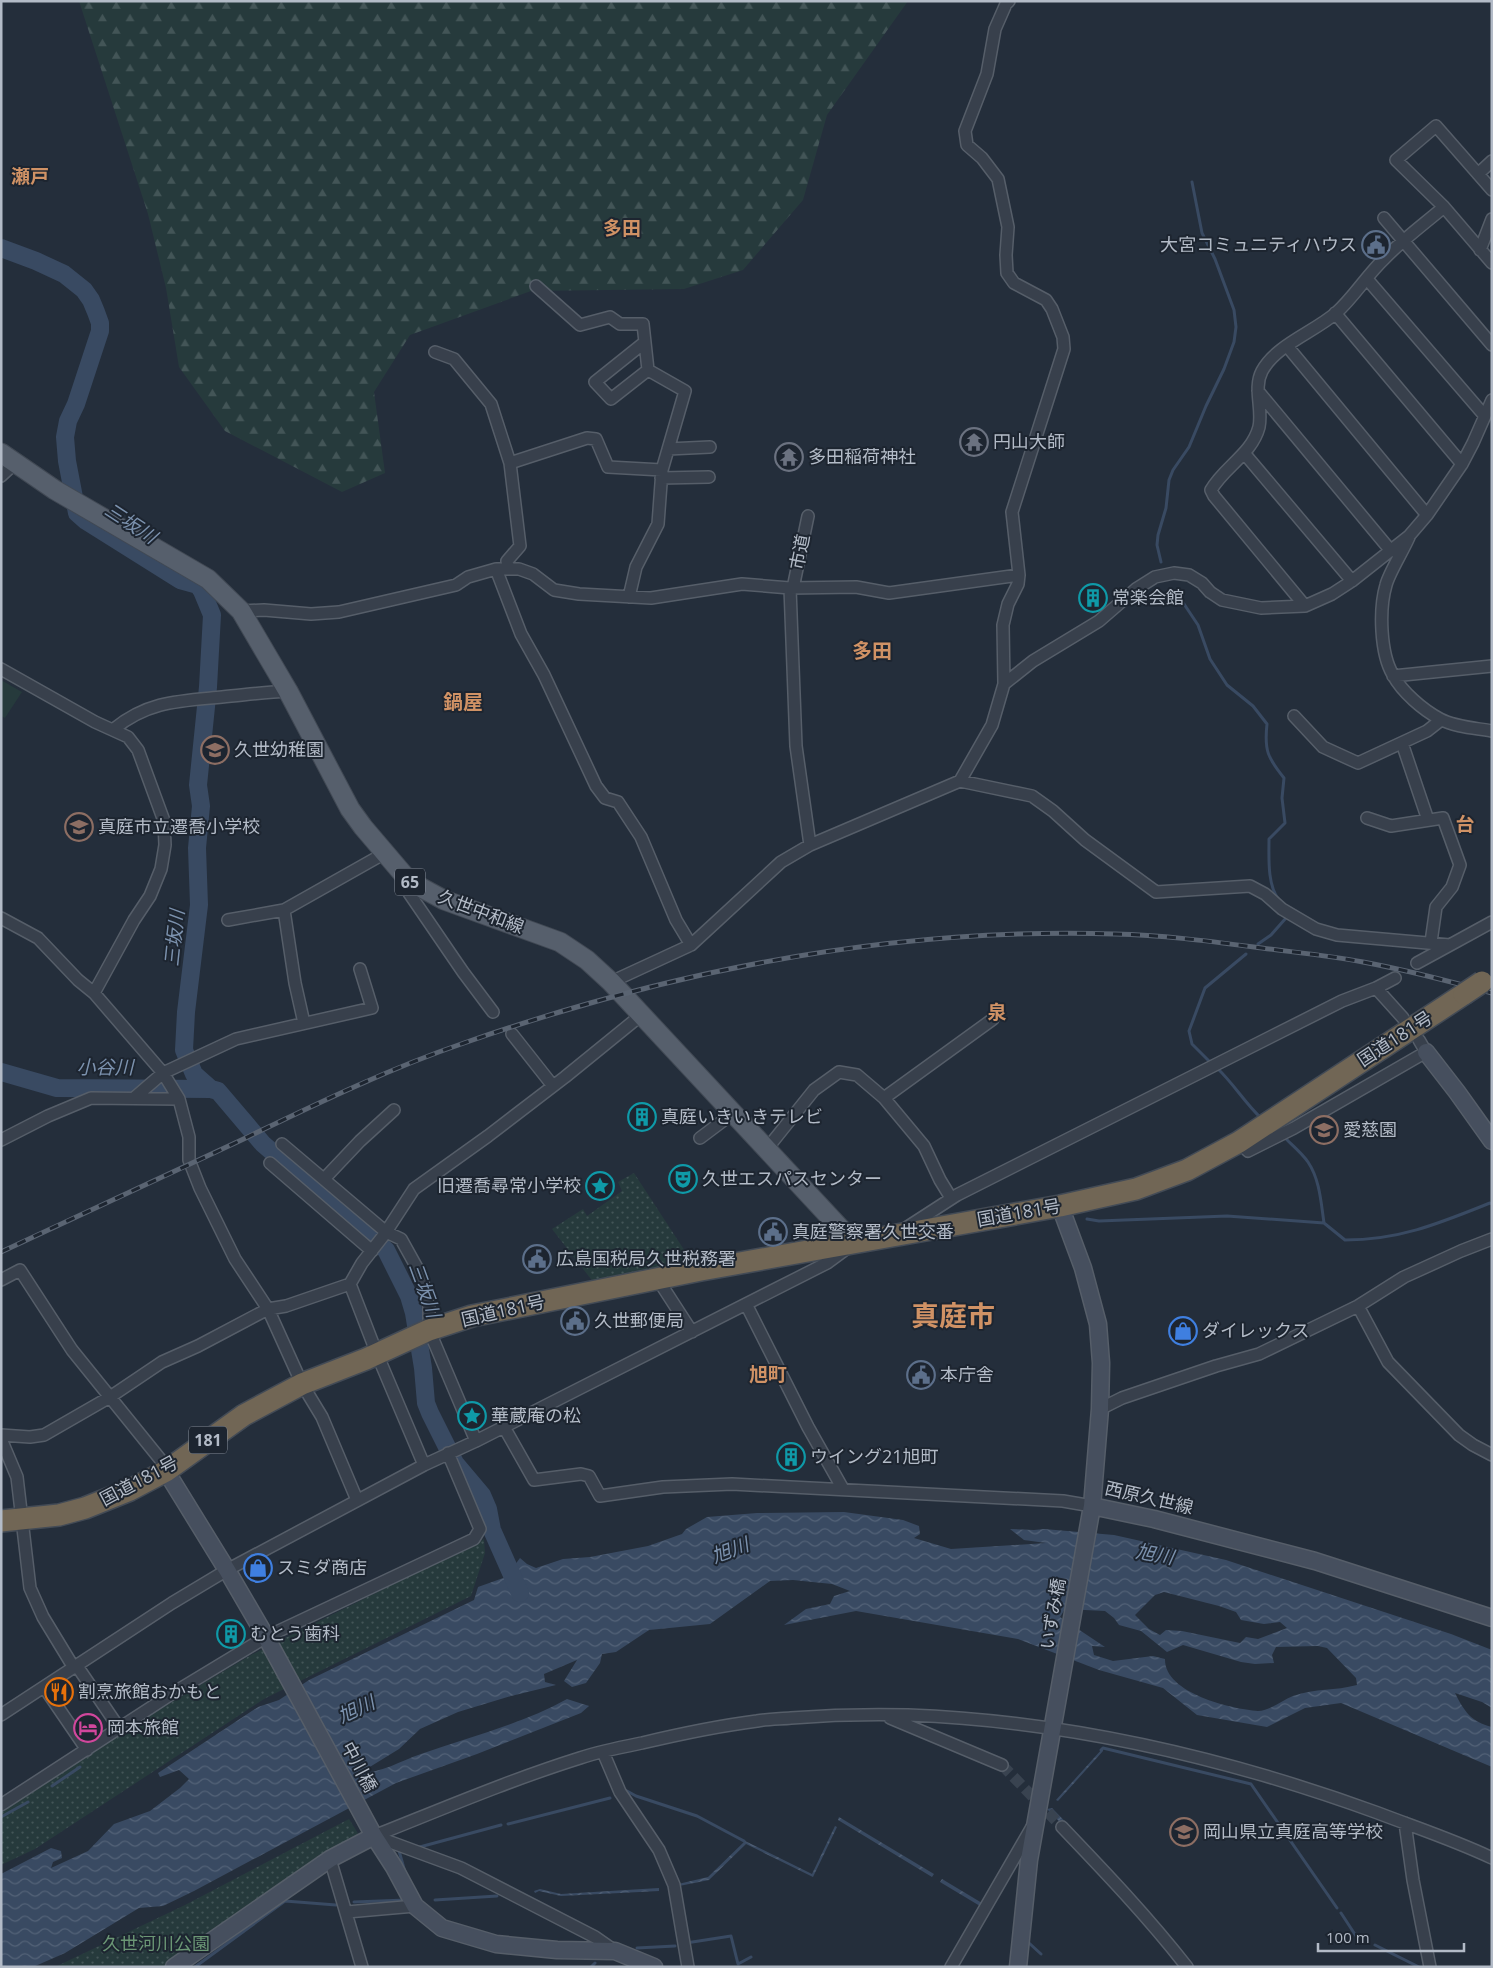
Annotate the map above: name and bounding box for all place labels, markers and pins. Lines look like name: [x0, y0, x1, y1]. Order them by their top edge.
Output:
public building icon: 大宮コミュニティハウス: [1361, 230, 1391, 260]
place label: 大宮コミュニティハウス: [1160, 232, 1357, 256]
temple icon: 円山大師: [959, 427, 989, 457]
place label: 円山大師: [993, 429, 1065, 453]
temple icon: 多田稲荷神社: [774, 442, 804, 472]
place label: 多田稲荷神社: [808, 444, 916, 468]
building icon: 常楽会館: [1078, 583, 1108, 613]
place label: 常楽会館: [1112, 585, 1184, 609]
school or university icon: 久世幼稚園: [200, 735, 230, 765]
place label: 久世幼稚園: [234, 737, 324, 761]
school or university icon: 真庭市立遷喬小学校: [64, 812, 94, 842]
place label: 真庭市立遷喬小学校: [98, 814, 260, 838]
building icon: 真庭いきいきテレビ: [627, 1102, 657, 1132]
place label: 真庭いきいきテレビ: [661, 1104, 823, 1128]
school or university icon: 愛慈園: [1309, 1115, 1339, 1145]
place label: 愛慈園: [1343, 1117, 1397, 1141]
theatre icon: 久世エスパスセンター: [668, 1164, 698, 1194]
place label: 久世エスパスセンター: [702, 1166, 882, 1190]
place icon: 旧遷喬尋常小学校: [585, 1171, 615, 1201]
place label: 旧遷喬尋常小学校: [437, 1173, 581, 1197]
public building icon: 真庭警察署久世交番: [758, 1217, 788, 1247]
place label: 真庭警察署久世交番: [792, 1219, 954, 1243]
public building icon: 広島国税局久世税務署: [522, 1244, 552, 1274]
place label: 広島国税局久世税務署: [556, 1246, 736, 1270]
public building icon: 久世郵便局: [560, 1306, 590, 1336]
place label: 久世郵便局: [594, 1308, 684, 1332]
shop icon: ダイレックス: [1168, 1316, 1198, 1346]
place label: ダイレックス: [1202, 1318, 1309, 1342]
public building icon: 本庁舎: [906, 1360, 936, 1390]
place label: 本庁舎: [940, 1362, 994, 1386]
place icon: 華蔵庵の松: [457, 1401, 487, 1431]
place label: 華蔵庵の松: [491, 1403, 581, 1427]
building icon: ウイング21旭町: [776, 1442, 806, 1472]
place label: ウイング21旭町: [810, 1444, 939, 1468]
shop icon: スミダ商店: [243, 1553, 273, 1583]
place label: スミダ商店: [277, 1555, 367, 1579]
building icon: むとう歯科: [216, 1619, 246, 1649]
place label: むとう歯科: [250, 1621, 340, 1645]
restaurant icon: 割烹旅館おかもと: [44, 1677, 74, 1707]
place label: 割烹旅館おかもと: [78, 1679, 222, 1703]
hotel icon: 岡本旅館: [73, 1713, 103, 1743]
place label: 岡本旅館: [107, 1715, 179, 1739]
school or university icon: 岡山県立真庭高等学校: [1169, 1817, 1199, 1847]
place label: 岡山県立真庭高等学校: [1203, 1819, 1383, 1843]

